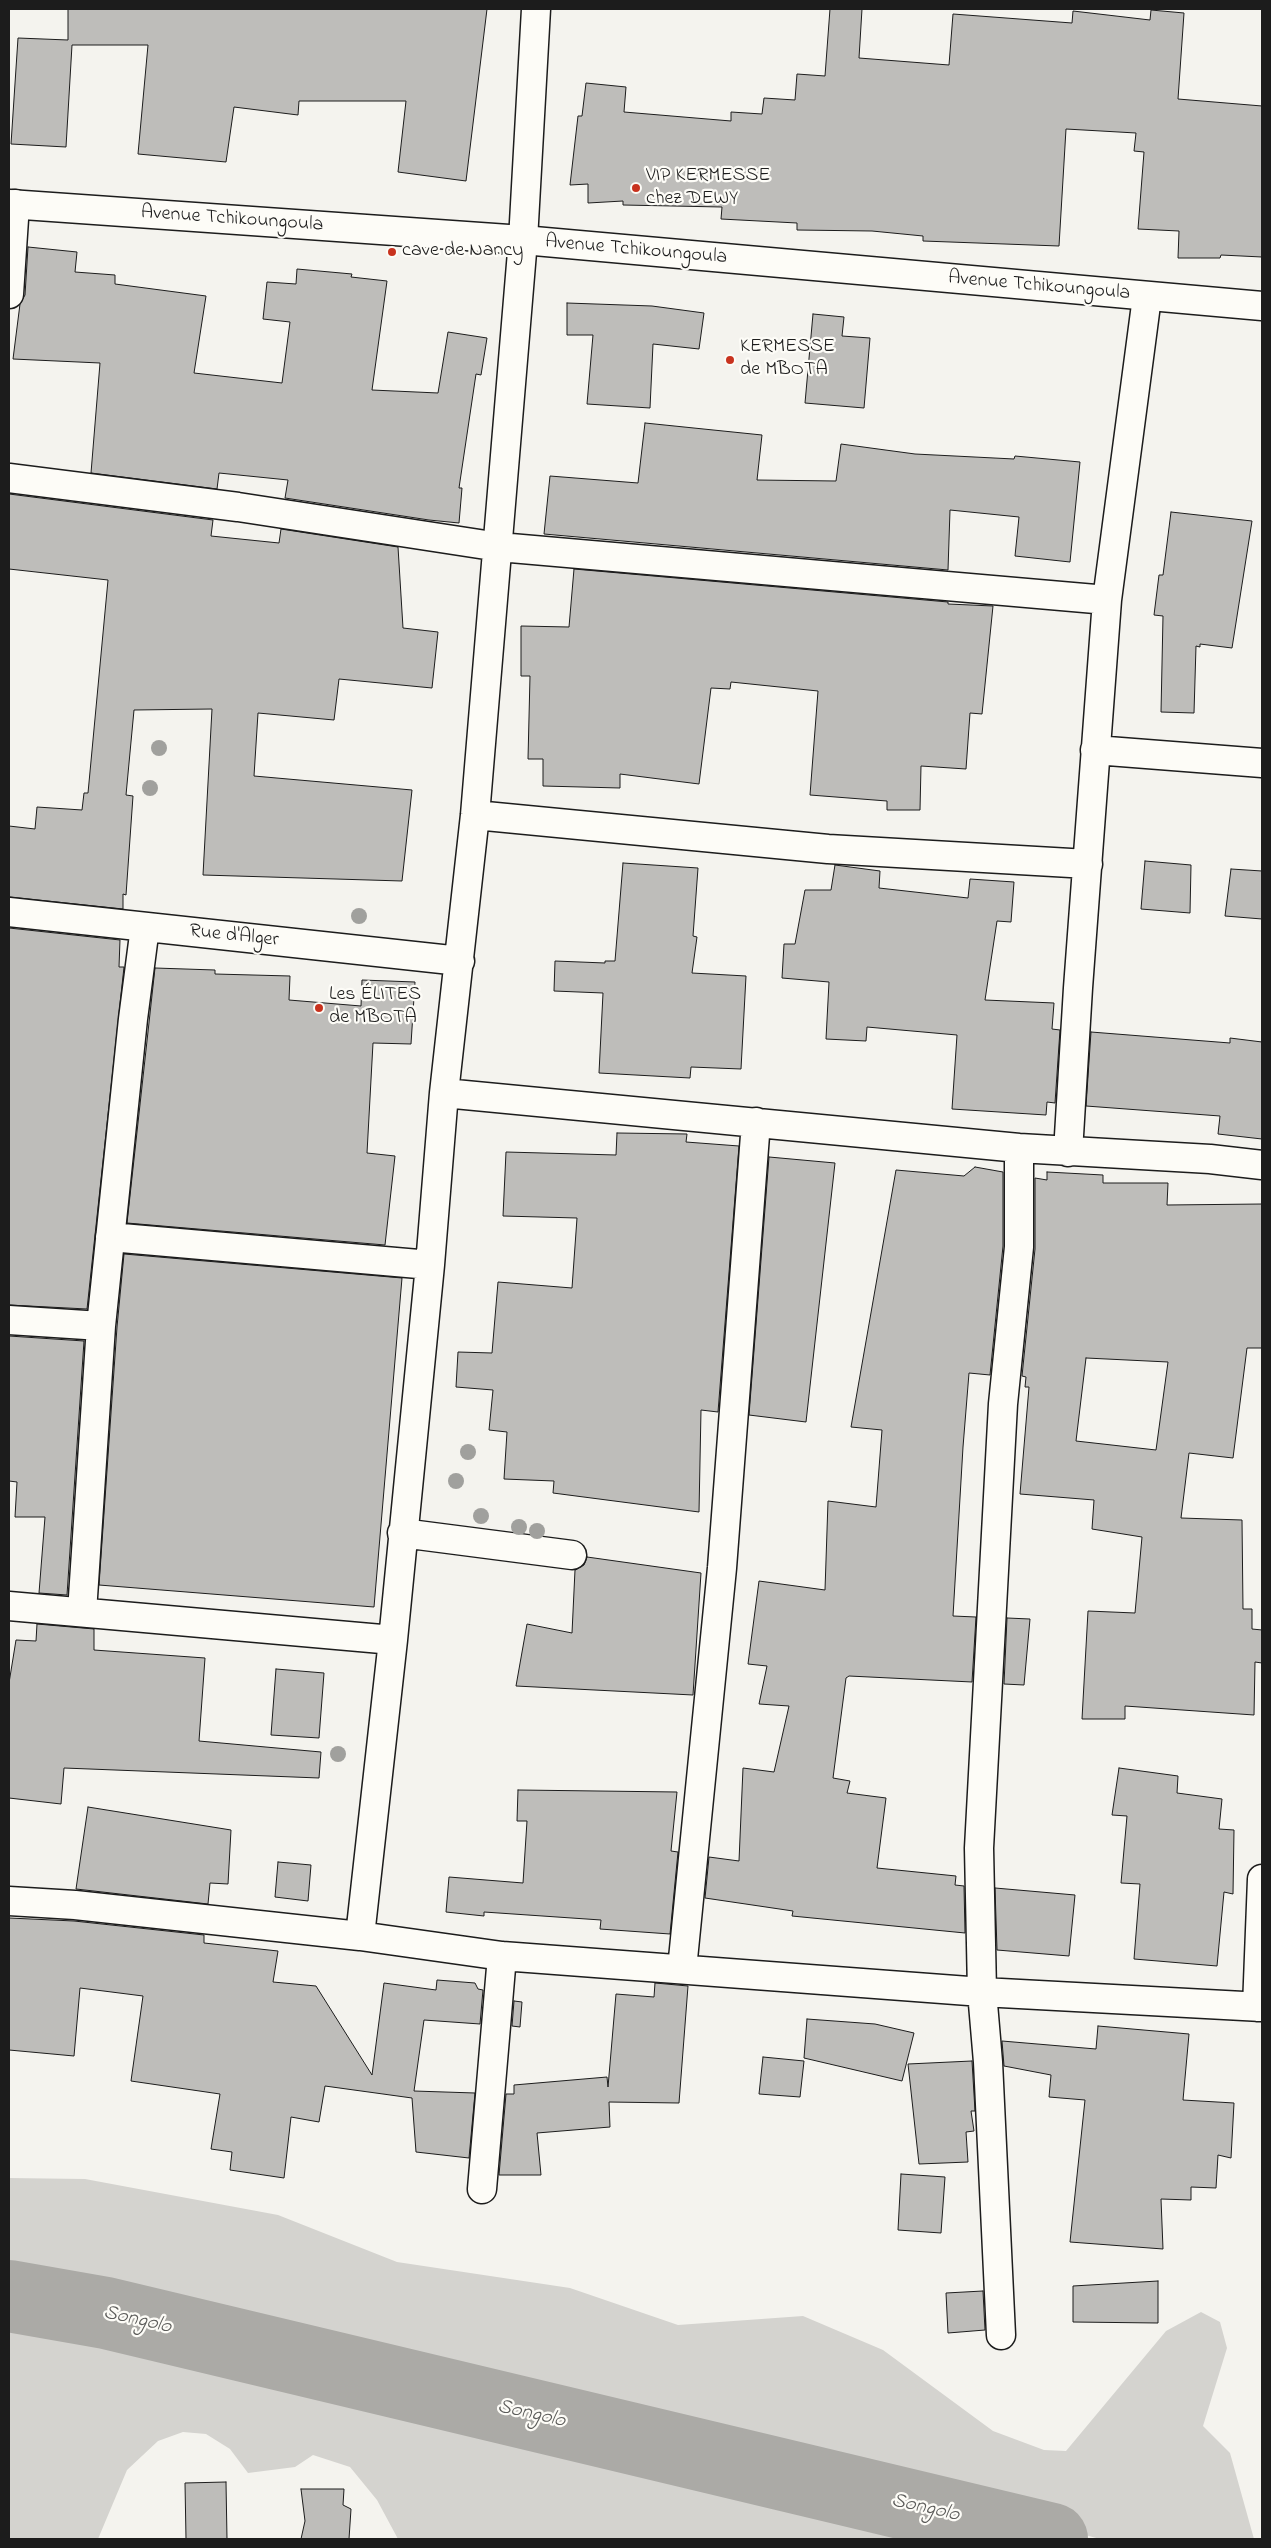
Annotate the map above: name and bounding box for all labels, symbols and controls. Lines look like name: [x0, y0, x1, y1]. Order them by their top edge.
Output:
place label: VIP KERMESSE chez DEWY: [646, 165, 770, 212]
marker: VIP KERMESSE chez DEWY: [630, 182, 642, 194]
street label: Avenue Tchikoungoula: [140, 202, 324, 238]
street label: Avenue Tchikoungoula: [544, 231, 728, 271]
place label: cave de Nancy: [402, 240, 523, 264]
marker: cave de Nancy: [386, 246, 398, 258]
street label: Avenue Tchikoungoula: [947, 267, 1131, 307]
place label: KERMESSE de MBOTA: [740, 336, 835, 383]
marker: KERMESSE de MBOTA: [724, 354, 736, 366]
street label: Rue d'Alger: [188, 920, 280, 954]
place label: Les ÉLITES de MBOTA: [329, 984, 421, 1031]
marker: Les ÉLITES de MBOTA: [313, 1002, 325, 1014]
water label: Songolo: [101, 2301, 173, 2341]
water label: Songolo: [495, 2395, 567, 2435]
water label: Songolo: [889, 2489, 961, 2529]

